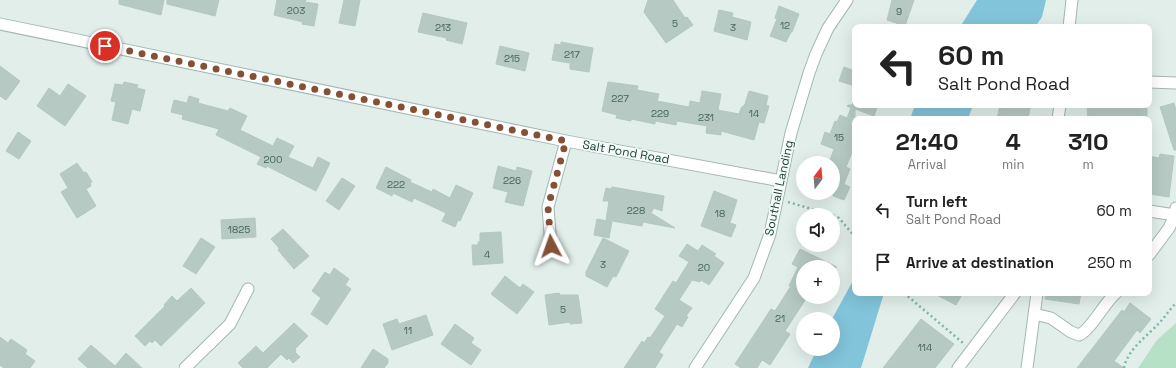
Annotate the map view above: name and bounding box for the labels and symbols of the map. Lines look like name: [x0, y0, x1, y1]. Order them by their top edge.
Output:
house number: 203: [287, 4, 305, 17]
house number: 9: [896, 5, 902, 18]
house number: 5: [672, 17, 678, 30]
house number: 12: [780, 19, 790, 32]
house number: 213: [435, 21, 451, 34]
house number: 3: [730, 21, 736, 34]
pin: [88, 29, 122, 63]
house number: 217: [564, 48, 580, 61]
house number: 215: [504, 52, 520, 65]
house number: 227: [611, 92, 629, 105]
house number: 229: [651, 107, 669, 120]
house number: 14: [749, 107, 759, 120]
house number: 231: [698, 111, 714, 124]
house number: 15: [834, 131, 844, 144]
street label: Salt Pond Road: [581, 136, 671, 168]
street label: Southall Landing: [761, 139, 797, 237]
house number: 200: [264, 153, 282, 166]
north arrow: [796, 156, 840, 200]
house number: 226: [503, 174, 521, 187]
house number: 222: [387, 178, 405, 191]
house number: 228: [627, 204, 645, 217]
house number: 18: [715, 207, 725, 220]
house number: 1825: [228, 223, 250, 236]
position arrow: [530, 225, 572, 267]
house number: 4: [484, 248, 490, 261]
house number: 3: [600, 258, 606, 271]
house number: 20: [698, 261, 710, 274]
house number: 5: [560, 303, 566, 316]
house number: 21: [775, 312, 785, 325]
house number: 11: [404, 324, 412, 337]
house number: 114: [918, 341, 932, 354]

